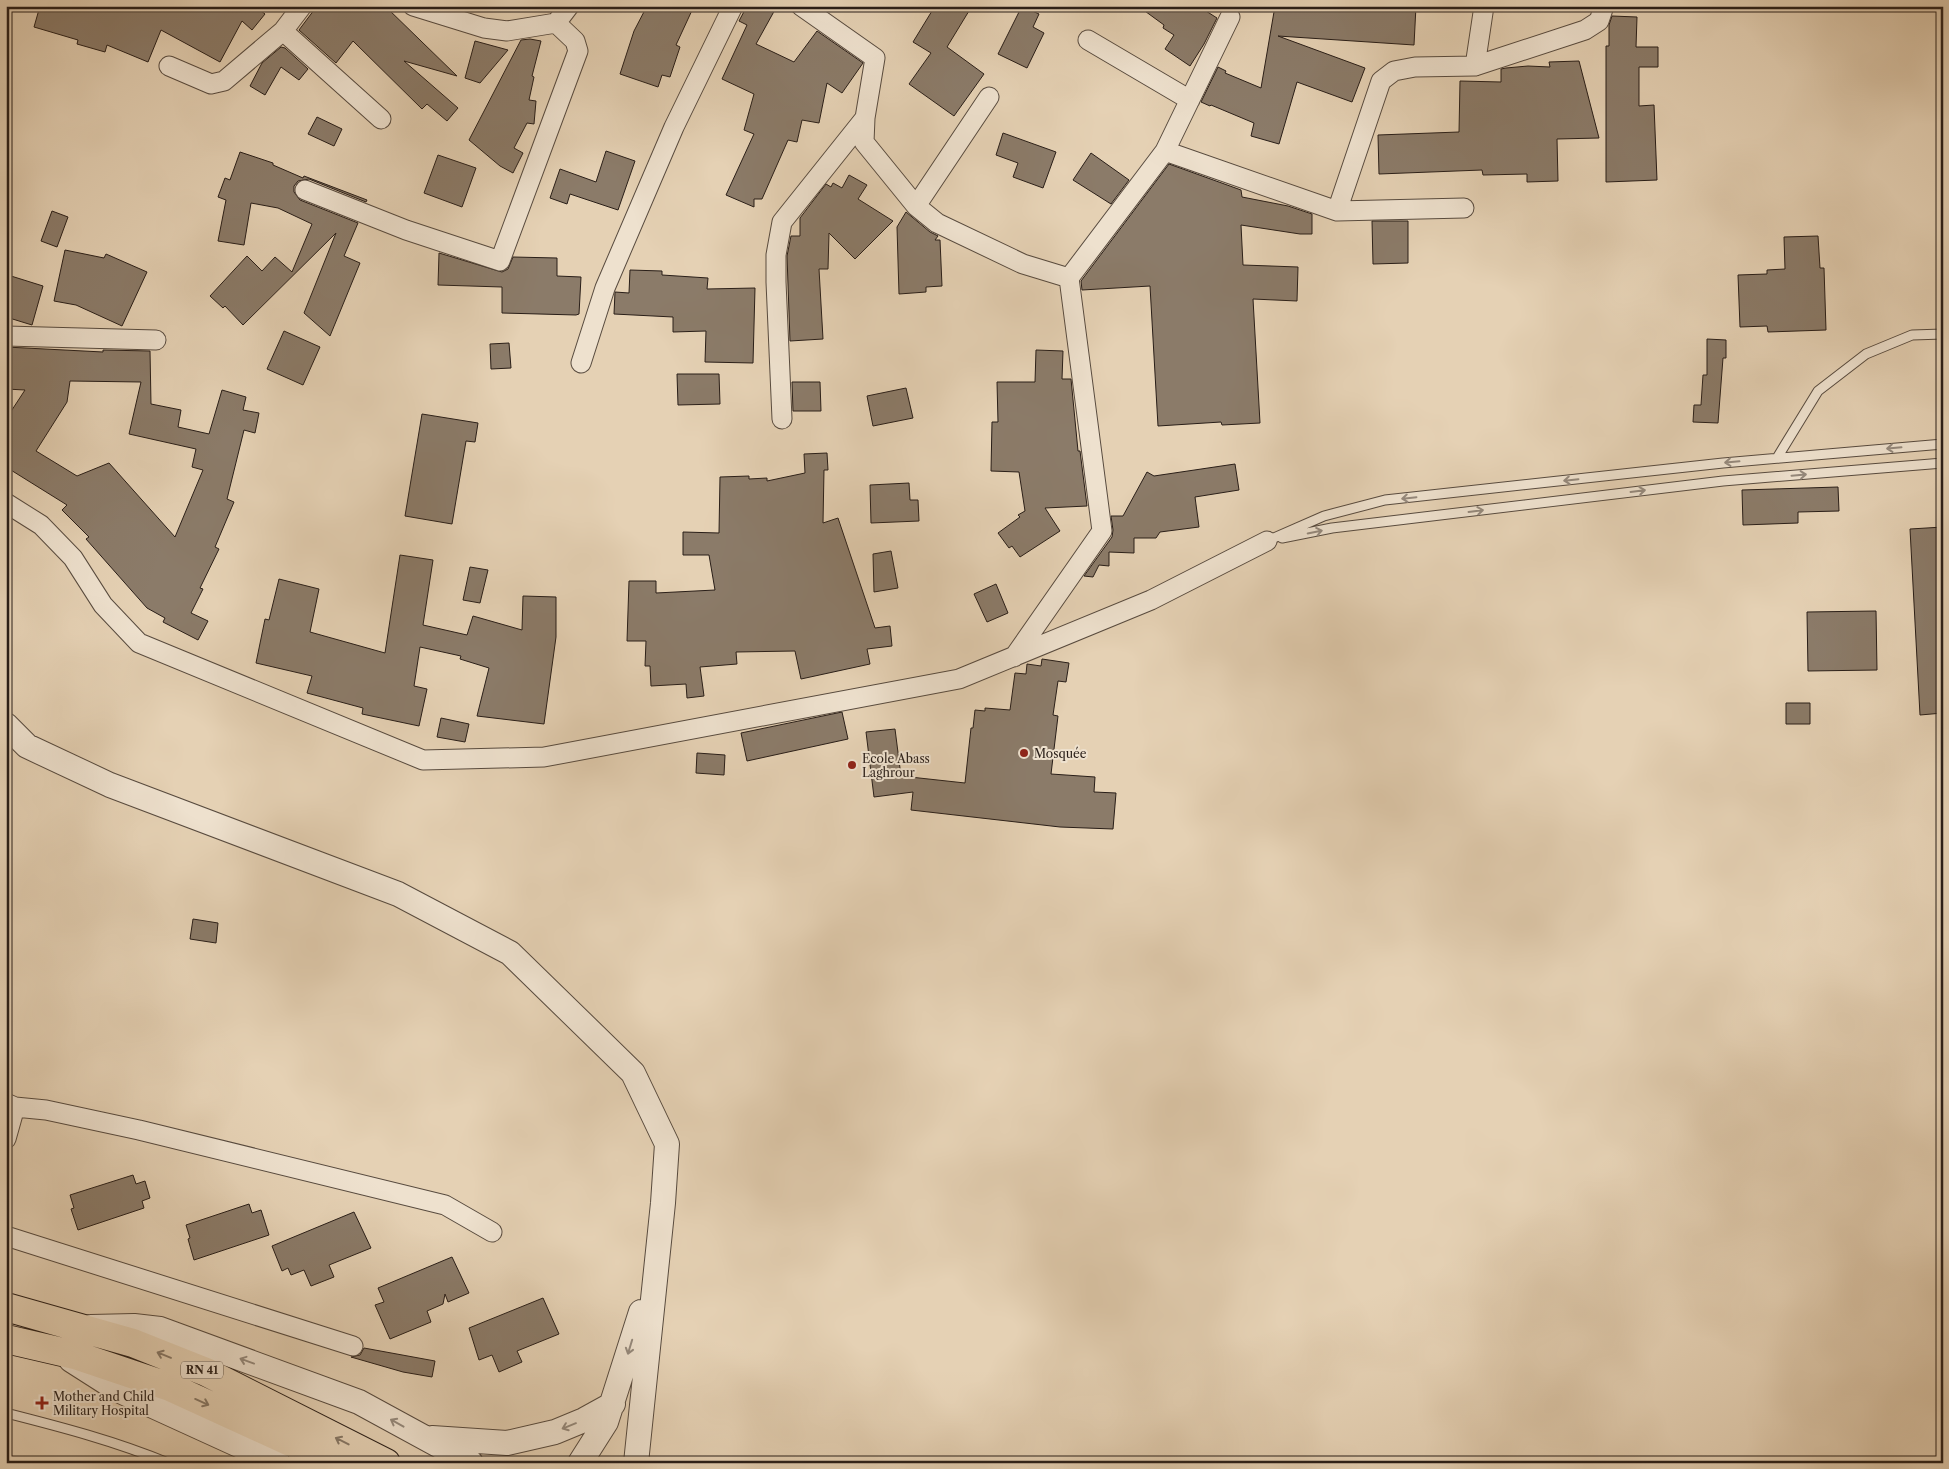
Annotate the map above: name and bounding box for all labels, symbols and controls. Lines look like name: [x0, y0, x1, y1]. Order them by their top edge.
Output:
one-way arrow: [1886, 443, 1902, 453]
one-way arrow: [1725, 457, 1741, 467]
one-way arrow: [1791, 470, 1807, 480]
one-way arrow: [1563, 475, 1579, 485]
one-way arrow: [1629, 486, 1645, 496]
one-way arrow: [1402, 493, 1418, 503]
one-way arrow: [1468, 506, 1484, 516]
one-way arrow: [1307, 526, 1323, 536]
place label: Mosquée: [1034, 746, 1087, 761]
marker: Mosquée: [1018, 747, 1030, 759]
place label: Ecole Abass Laghrour: [862, 751, 930, 780]
marker: Ecole Abass Laghrour: [846, 759, 858, 771]
one-way arrow: [625, 1339, 635, 1355]
one-way arrow: [157, 1350, 172, 1359]
one-way arrow: [240, 1356, 256, 1365]
road number: RN 41: [181, 1362, 223, 1378]
place label: Mother and Child Military Hospital: [53, 1389, 155, 1418]
marker: Mother and Child Military Hospital: [35, 1396, 49, 1410]
one-way arrow: [194, 1397, 209, 1407]
one-way arrow: [391, 1417, 405, 1427]
one-way arrow: [562, 1422, 577, 1431]
one-way arrow: [335, 1436, 350, 1445]

